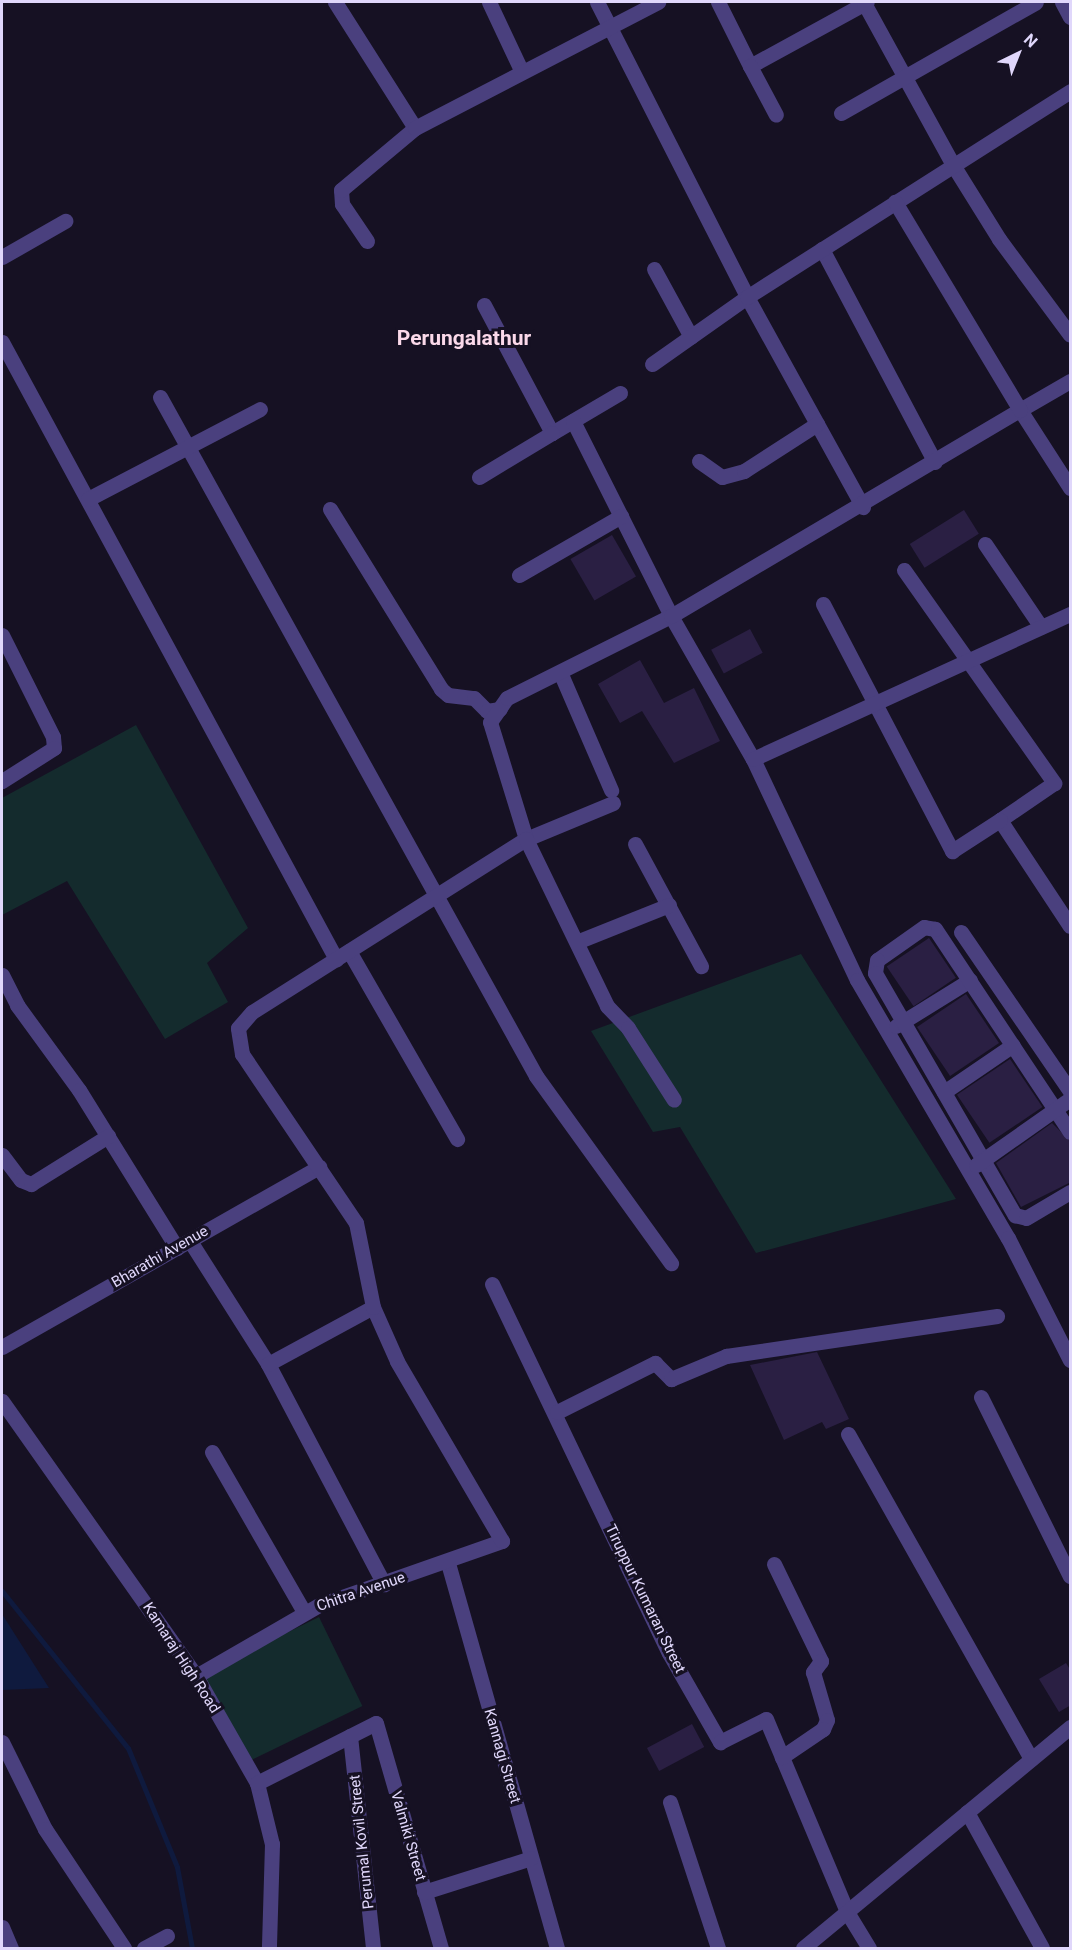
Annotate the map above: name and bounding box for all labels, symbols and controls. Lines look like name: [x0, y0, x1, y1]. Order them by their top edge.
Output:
north arrow: [988, 24, 1048, 84]
text: N: [1020, 30, 1041, 51]
district label: Perungalathur: [397, 325, 531, 351]
street label: Bharathi Avenue: [109, 1222, 211, 1292]
street label: Tiruppur Kumaran Street: [601, 1522, 689, 1676]
street label: Chitra Avenue: [314, 1568, 408, 1616]
street label: Kamaraj High Road: [139, 1599, 223, 1717]
street label: Kannagi Street: [480, 1707, 524, 1805]
street label: Perumal Kovil Street: [346, 1774, 378, 1910]
street label: Valmiki Street: [387, 1789, 429, 1883]

